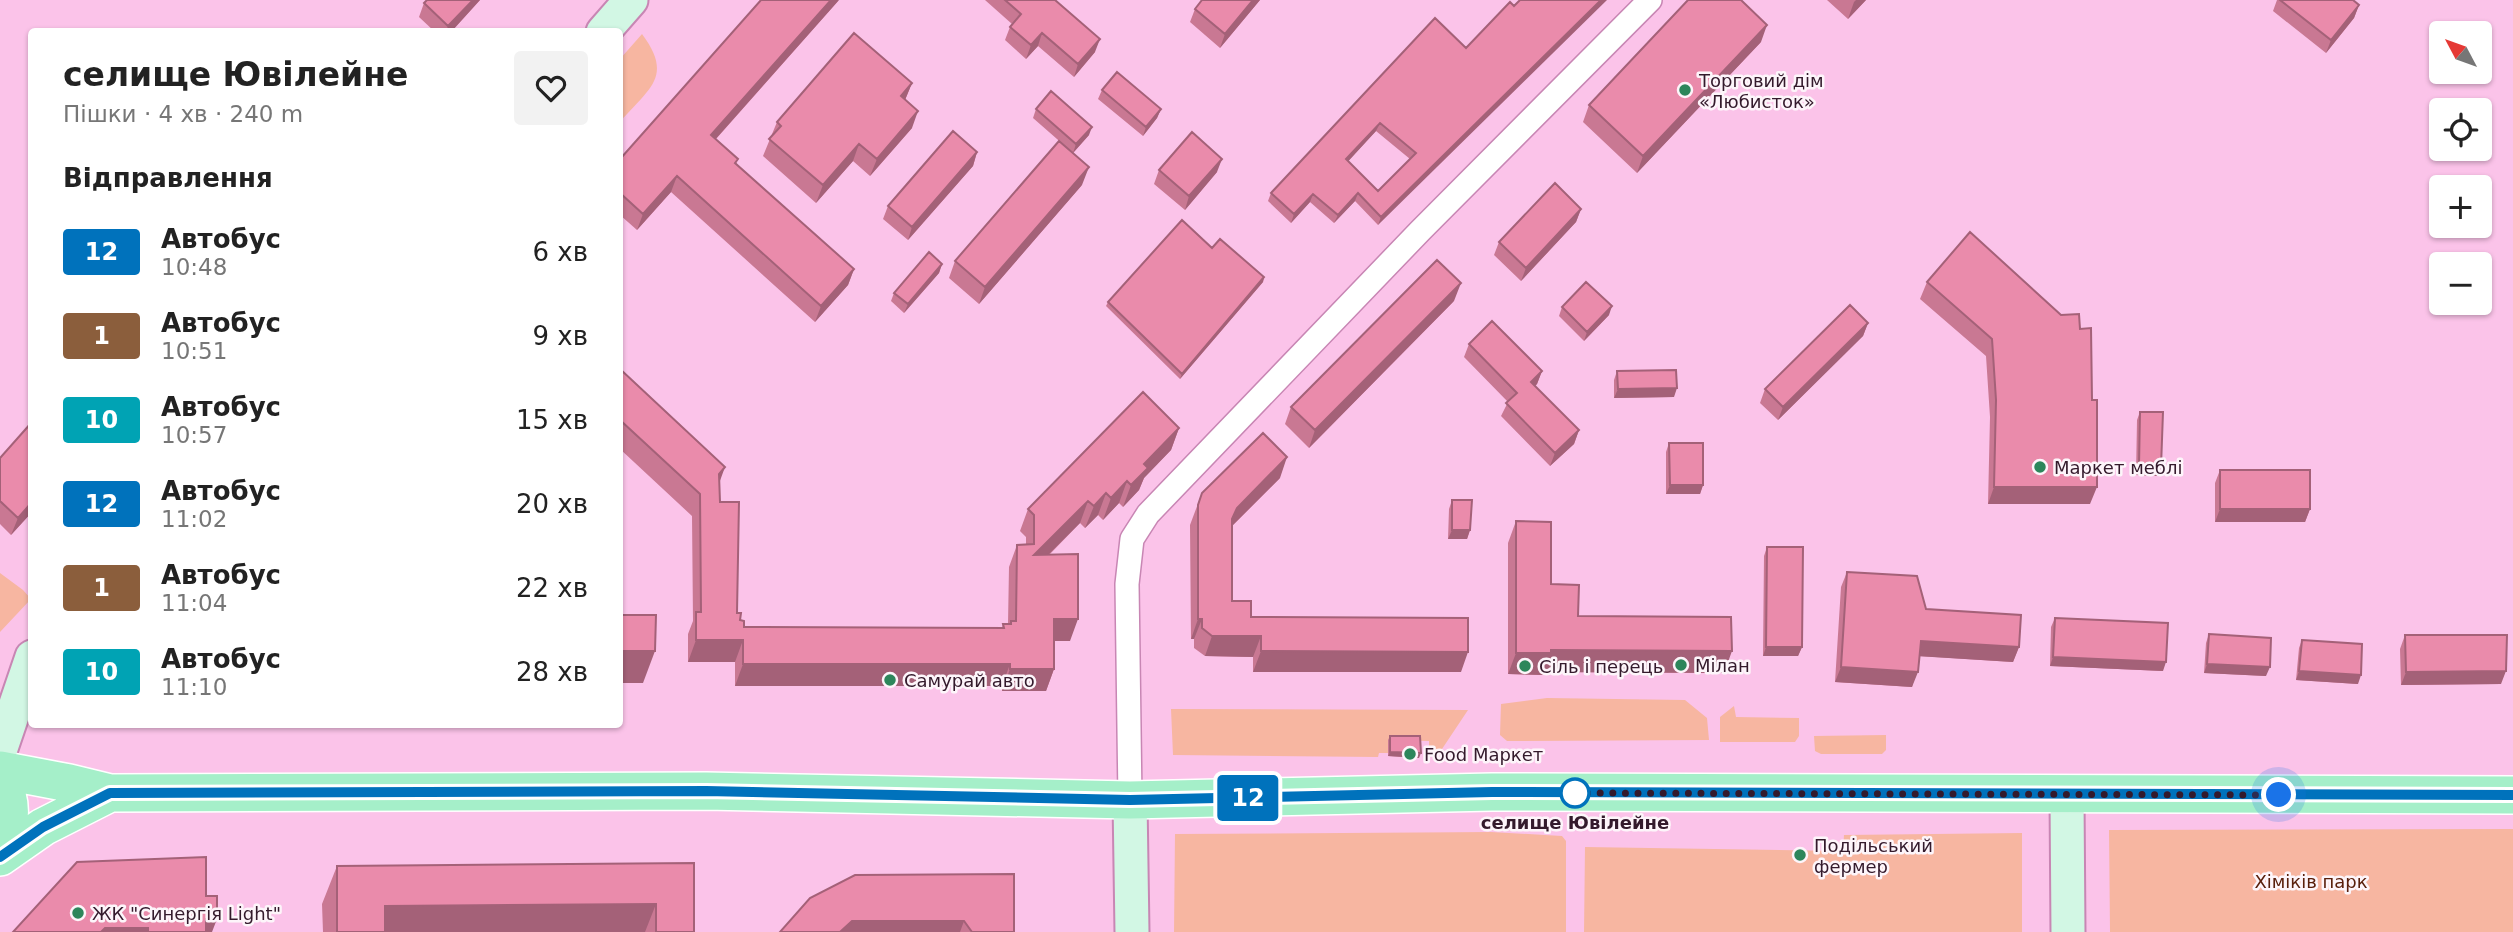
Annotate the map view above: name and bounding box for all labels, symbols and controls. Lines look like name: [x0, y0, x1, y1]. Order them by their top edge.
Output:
north arrow: [2429, 21, 2492, 84]
map controls: [2429, 21, 2492, 315]
button: heart: [514, 51, 588, 125]
text: селище Ювілейне: [63, 55, 408, 94]
place label: Торговий дім «Любисток»: [1698, 70, 1824, 112]
marker: Торговий дім «Любисток»: [1677, 82, 1693, 98]
button: locate: [2429, 98, 2492, 161]
text: Пішки · 4 хв · 240 m: [63, 101, 303, 127]
text: Відправлення: [63, 163, 273, 193]
button: +: [2429, 175, 2492, 238]
text: Автобус: [161, 224, 281, 254]
text: 6 хв: [532, 237, 588, 267]
text: 12: [85, 238, 118, 266]
button: −: [2429, 252, 2492, 315]
text: 10:48: [161, 254, 227, 280]
text: Автобус: [161, 308, 281, 338]
text: 9 хв: [532, 321, 588, 351]
text: 1: [93, 322, 110, 350]
text: 10:51: [161, 338, 227, 364]
text: Автобус: [161, 392, 281, 422]
text: 15 хв: [516, 405, 588, 435]
text: 10: [85, 406, 118, 434]
text: 10:57: [161, 422, 227, 448]
place label: Маркет меблі: [2054, 457, 2182, 478]
marker: Маркет меблі: [2032, 459, 2048, 475]
text: Автобус: [161, 476, 281, 506]
text: 20 хв: [516, 489, 588, 519]
text: 12: [85, 490, 118, 518]
text: 11:02: [161, 506, 227, 532]
text: Автобус: [161, 560, 281, 590]
text: 22 хв: [516, 573, 588, 603]
text: 1: [93, 574, 110, 602]
text: 11:04: [161, 590, 227, 616]
text: Автобус: [161, 644, 281, 674]
place label: Мілан: [1695, 655, 1750, 676]
place label: Сіль і перець: [1539, 656, 1663, 677]
text: 28 хв: [516, 657, 588, 687]
marker: Мілан: [1673, 657, 1689, 673]
text: 10: [85, 658, 118, 686]
marker: Сіль і перець: [1517, 658, 1533, 674]
place label: Самурай авто: [904, 670, 1035, 691]
marker: Самурай авто: [882, 672, 898, 688]
text: 11:10: [161, 674, 227, 700]
place label: Food Маркет: [1424, 744, 1543, 765]
marker: Food Маркет: [1402, 746, 1418, 762]
line badge: 12: [1216, 775, 1280, 821]
your location: [2261, 777, 2296, 812]
marker: селище Ювілейне: [1560, 778, 1590, 808]
text: 12: [1231, 784, 1265, 812]
place label: селище Ювілейне: [1481, 812, 1669, 833]
place label: Подільський фермер: [1814, 835, 1933, 877]
marker: Подільський фермер: [1792, 847, 1808, 863]
park label: Хіміків парк: [2254, 871, 2368, 892]
place label: ЖК "Синергія Light": [92, 903, 281, 924]
marker: ЖК "Синергія Light": [70, 905, 86, 921]

